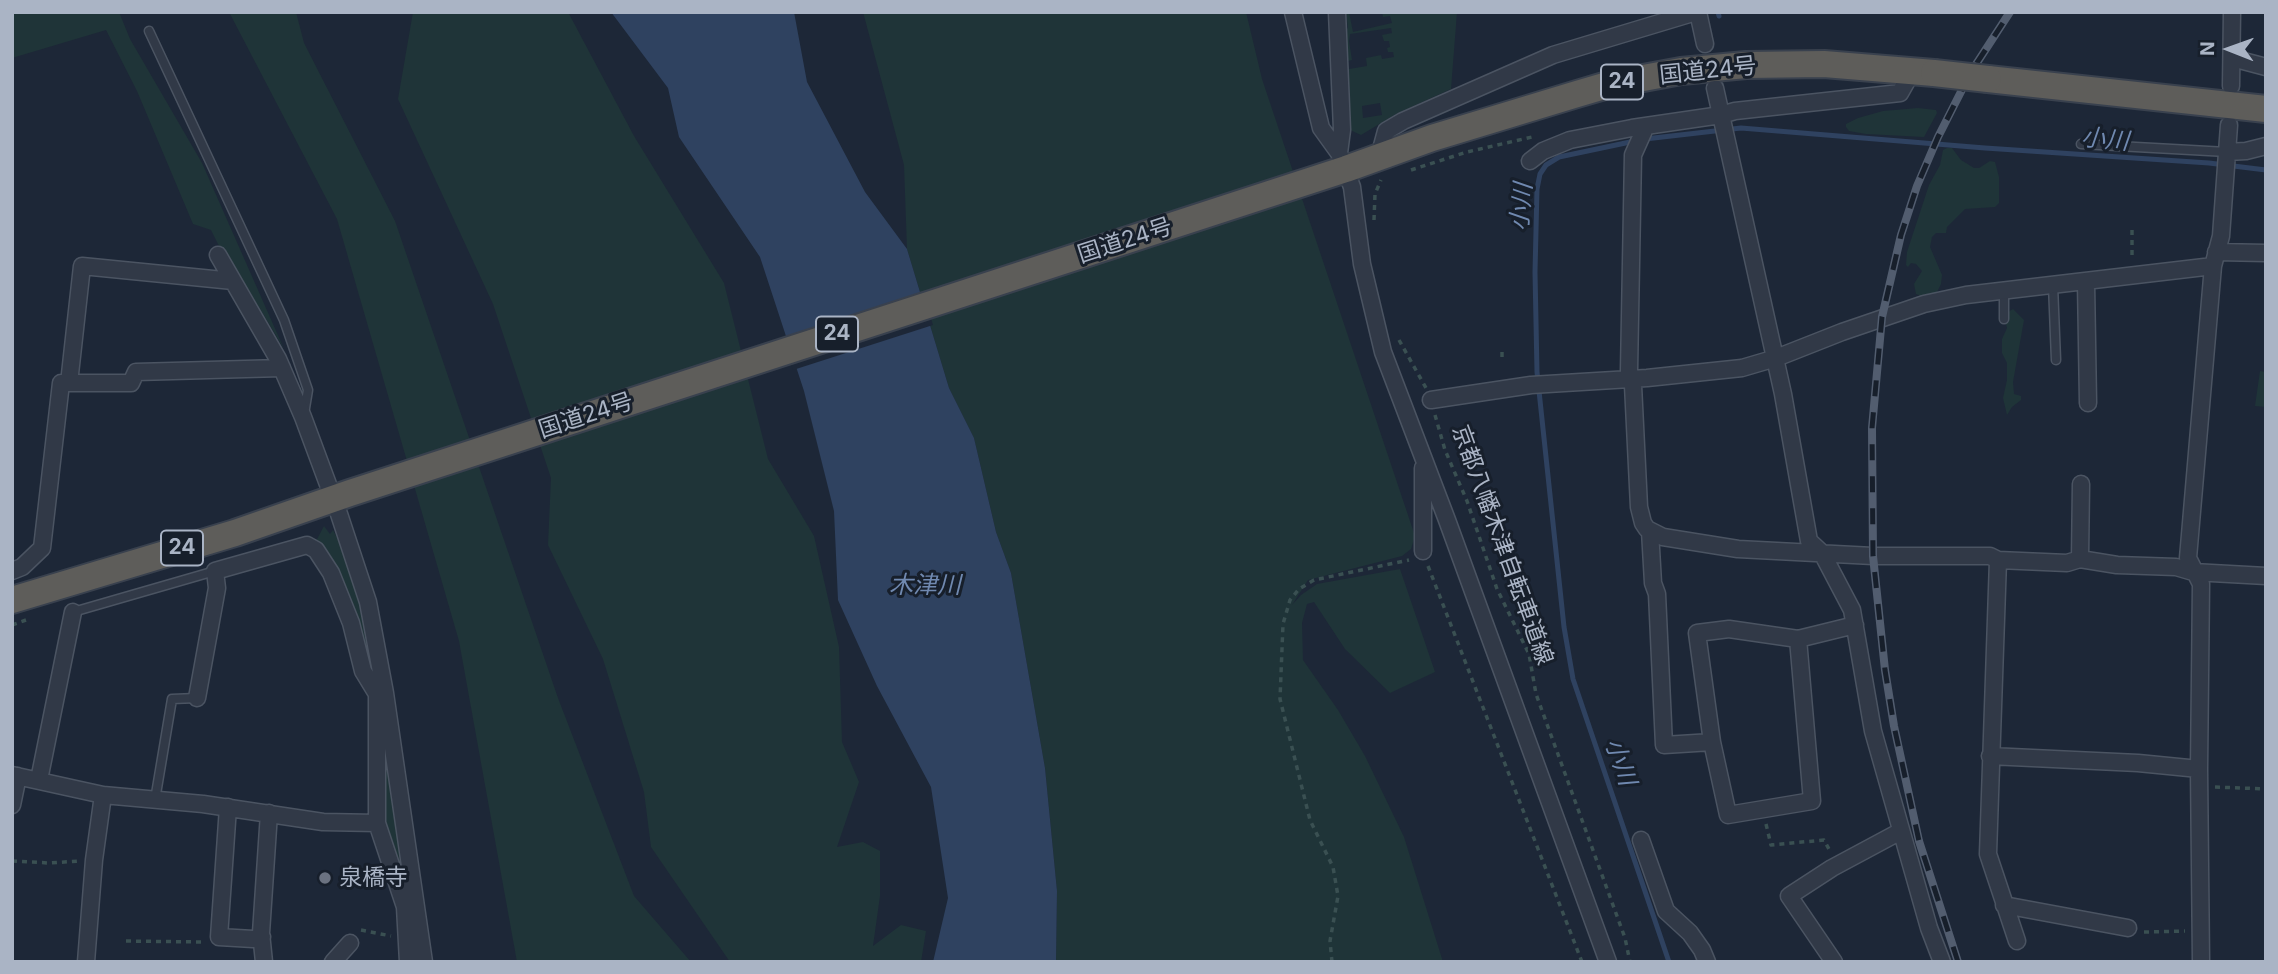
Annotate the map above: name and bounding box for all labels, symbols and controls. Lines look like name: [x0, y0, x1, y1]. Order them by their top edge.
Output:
north arrow: [2194, 14, 2264, 84]
text: N: [2196, 41, 2219, 56]
street label: 国道24号: [1658, 52, 1758, 90]
road number: 24: [1601, 64, 1643, 100]
water label: 小川: [2080, 124, 2130, 156]
water label: 小川: [1506, 182, 1538, 232]
street label: 国道24号: [1074, 213, 1176, 269]
road number: 24: [816, 316, 858, 352]
street label: 国道24号: [535, 388, 637, 444]
street label: 京都八幡木津自転車道線: [1446, 421, 1558, 669]
road number: 24: [161, 530, 203, 566]
water label: 木津川: [889, 572, 961, 600]
water label: 小川: [1599, 735, 1641, 789]
place label: 泉橋寺: [339, 864, 408, 892]
marker: 泉橋寺: [317, 870, 333, 886]

